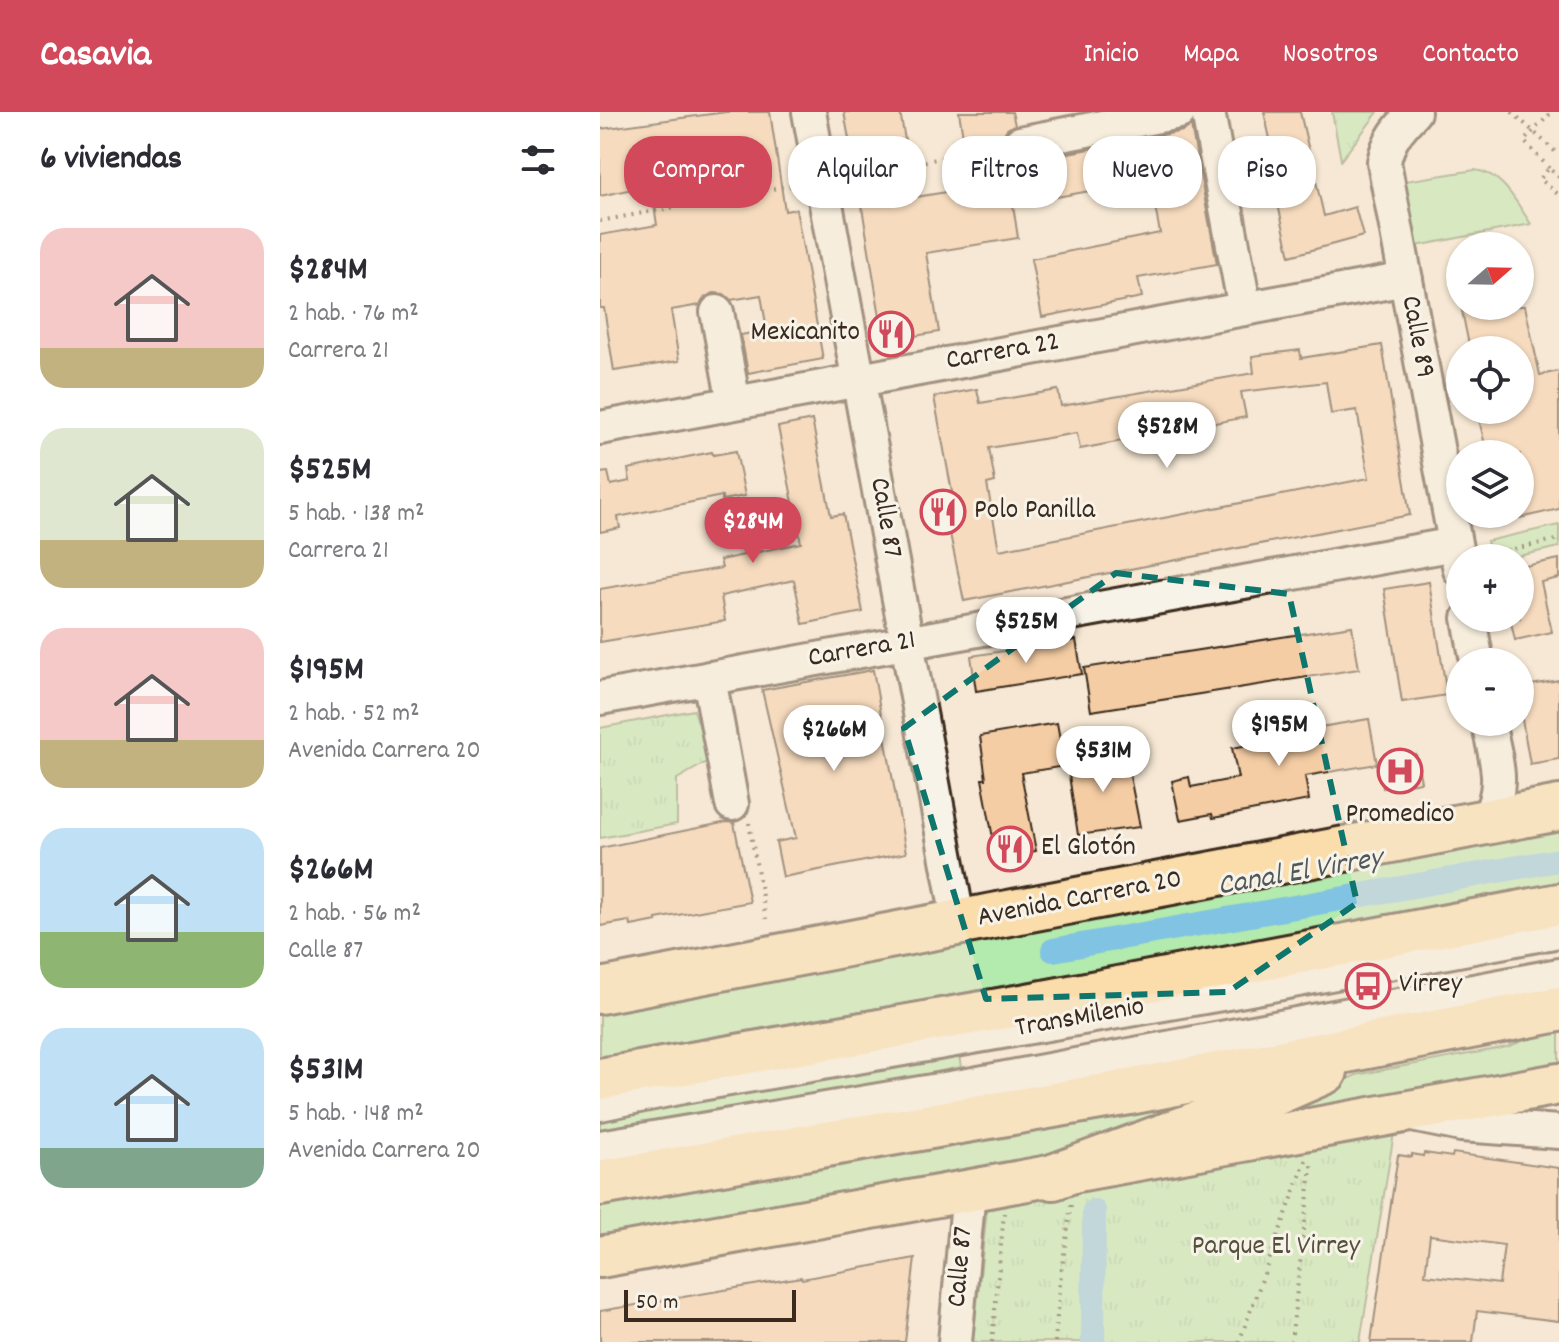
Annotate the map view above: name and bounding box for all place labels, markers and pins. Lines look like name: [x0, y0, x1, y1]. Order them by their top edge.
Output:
restaurant icon: Mexicanito: [867, 310, 915, 358]
place label: Mexicanito: [751, 314, 860, 354]
pin: $528M: [1111, 402, 1223, 470]
restaurant icon: Polo Panilla: [919, 488, 967, 536]
place label: Polo Panilla: [974, 492, 1096, 532]
pin: $284M: [697, 497, 809, 565]
pin: $525M: [970, 597, 1082, 665]
pin: $195M: [1223, 700, 1335, 768]
pin: $266M: [778, 705, 890, 773]
pin: $531M: [1047, 726, 1159, 794]
hospital icon: Promedico: [1376, 747, 1424, 795]
place label: Promedico: [1345, 796, 1455, 836]
restaurant icon: El Glotón: [986, 825, 1034, 873]
place label: El Glotón: [1041, 829, 1136, 869]
bus stop icon: Virrey: [1344, 962, 1392, 1010]
place label: Virrey: [1399, 966, 1463, 1006]

